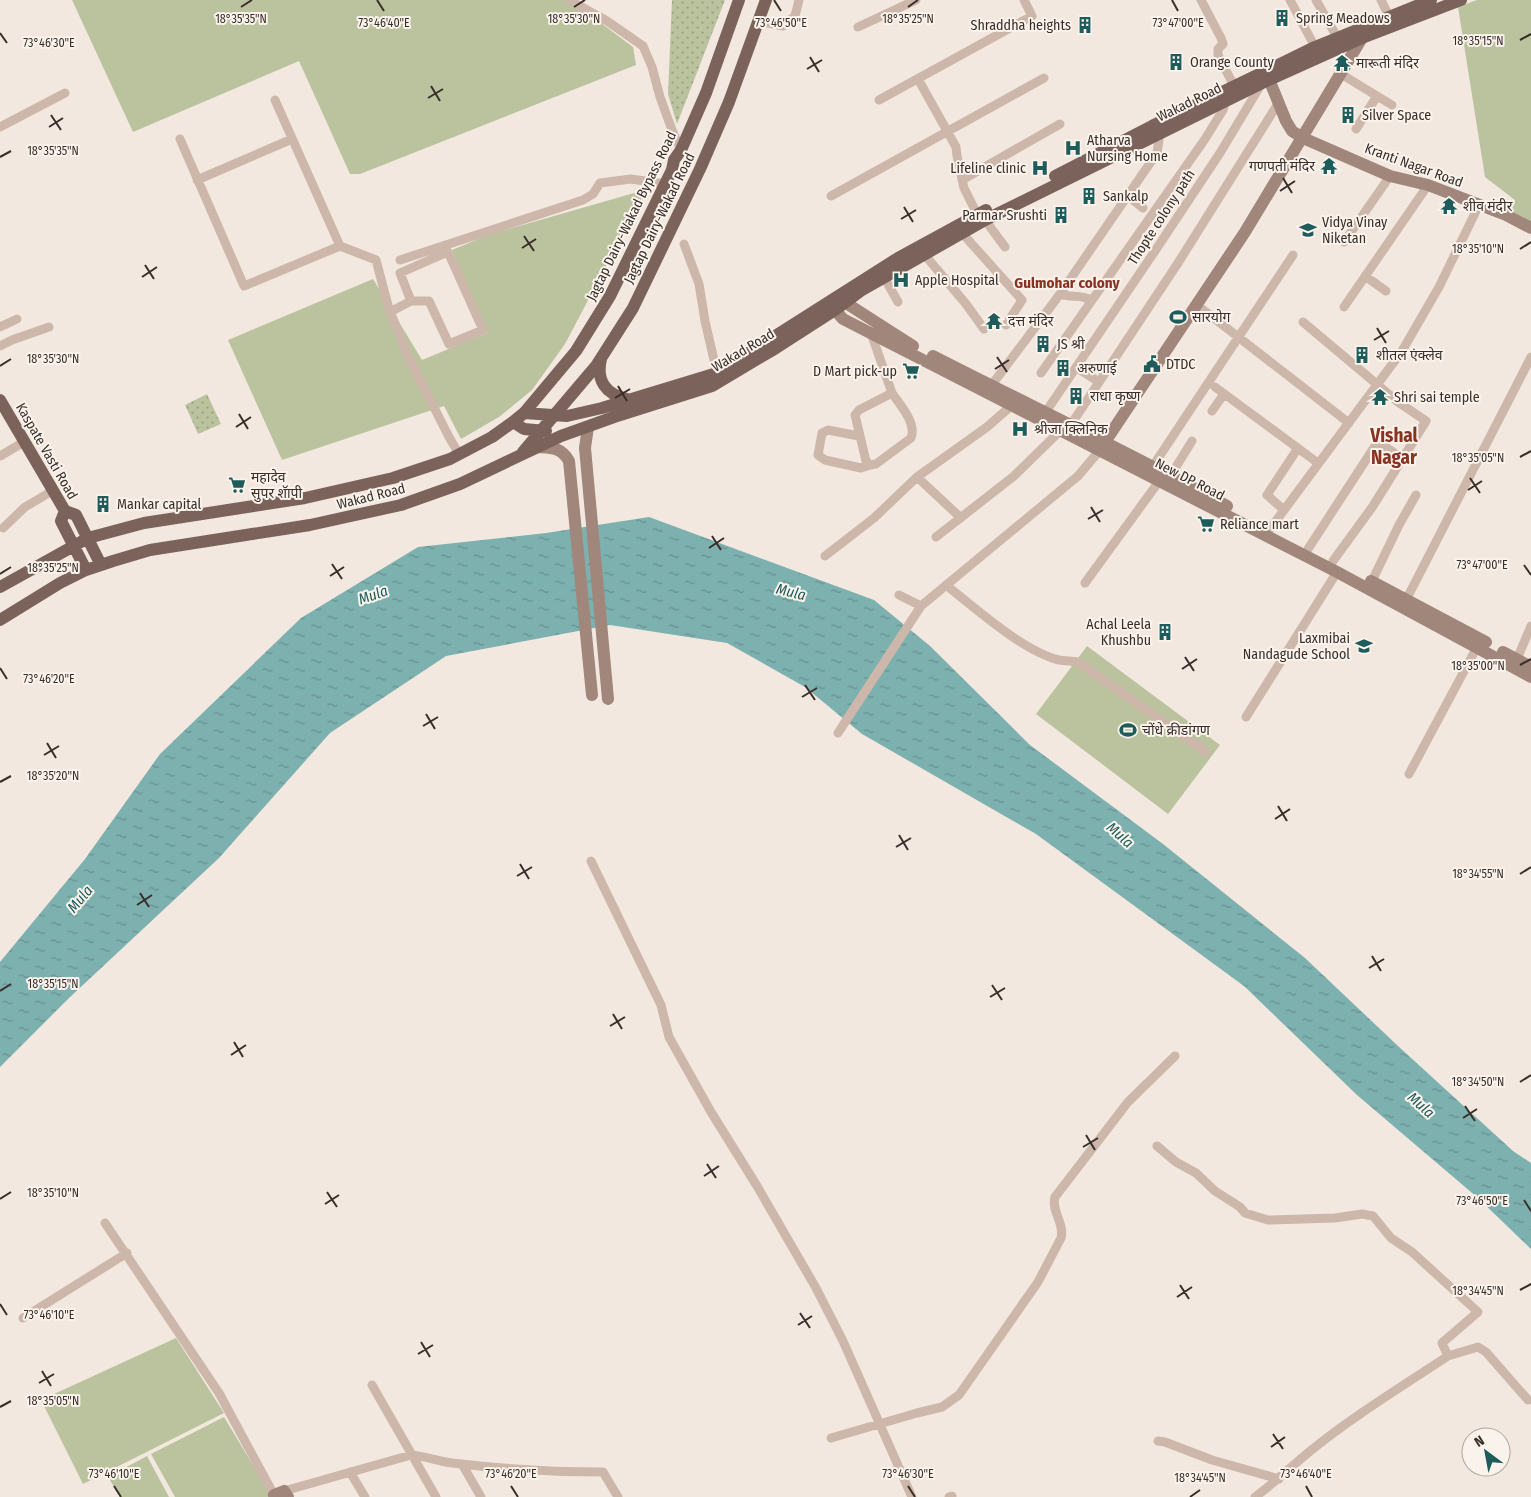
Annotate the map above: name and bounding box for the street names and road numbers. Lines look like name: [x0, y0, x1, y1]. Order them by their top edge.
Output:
street label: Wakad Road: [1154, 79, 1224, 125]
street label: Jagtap Dairy-Wakad Bypass Road: [583, 129, 680, 304]
street label: Kranti Nagar Road: [1362, 140, 1465, 191]
street label: Jagtap Dairy-Wakad Road: [620, 150, 699, 287]
street label: Thopte colony path: [1124, 166, 1199, 268]
street label: Wakad Road: [709, 325, 778, 376]
street label: Kaspate Vasti Road: [12, 400, 81, 502]
street label: New DP Road: [1152, 455, 1227, 504]
street label: Wakad Road: [335, 480, 407, 513]

